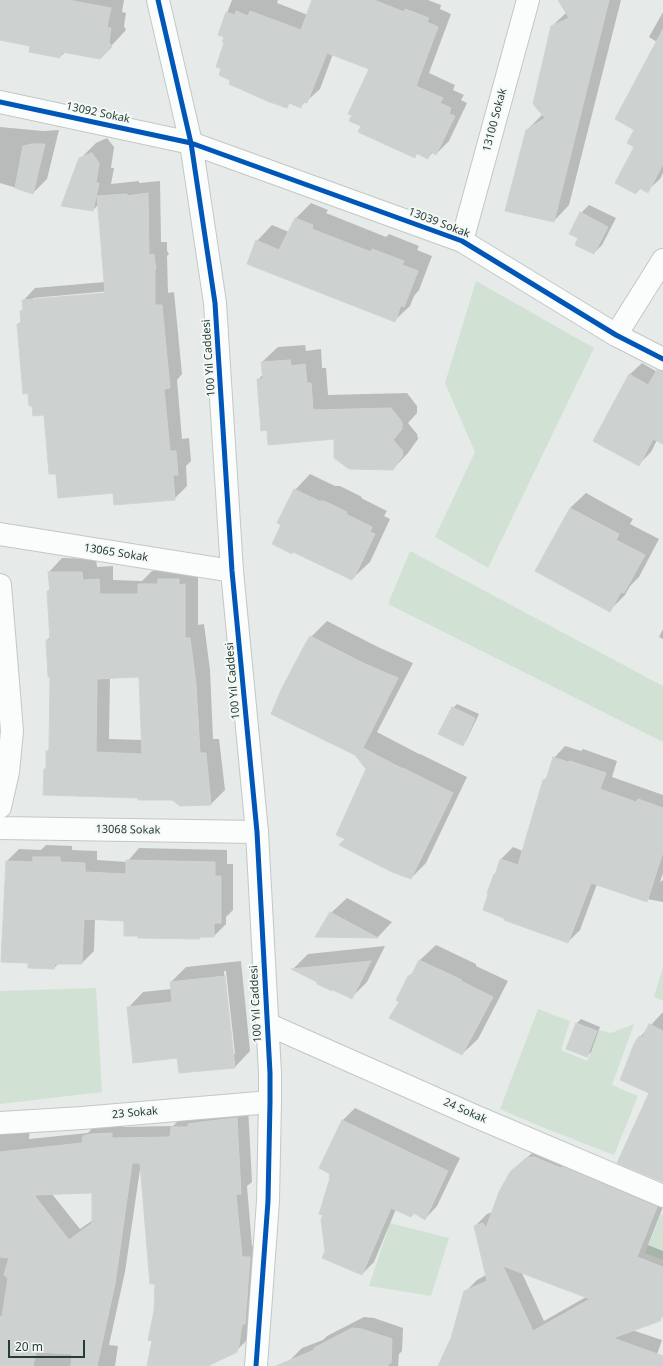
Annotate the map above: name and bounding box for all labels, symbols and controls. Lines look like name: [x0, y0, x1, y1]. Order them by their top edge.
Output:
street label: 13100 Sokak: [480, 87, 510, 153]
street label: 13092 Sokak: [65, 100, 131, 126]
street label: 13039 Sokak: [406, 205, 472, 241]
street label: 100 Yıl Caddesi: [200, 319, 218, 397]
street label: 13065 Sokak: [83, 541, 149, 565]
street label: 100 Yıl Caddesi: [223, 642, 243, 720]
street label: 13068 Sokak: [95, 823, 161, 837]
street label: 100 Yıl Caddesi: [247, 965, 265, 1043]
street label: 24 Sokak: [441, 1096, 489, 1126]
street label: 23 Sokak: [111, 1104, 159, 1122]
scale bar: [10, 1332, 87, 1358]
text: 20 m: [15, 1338, 43, 1355]

